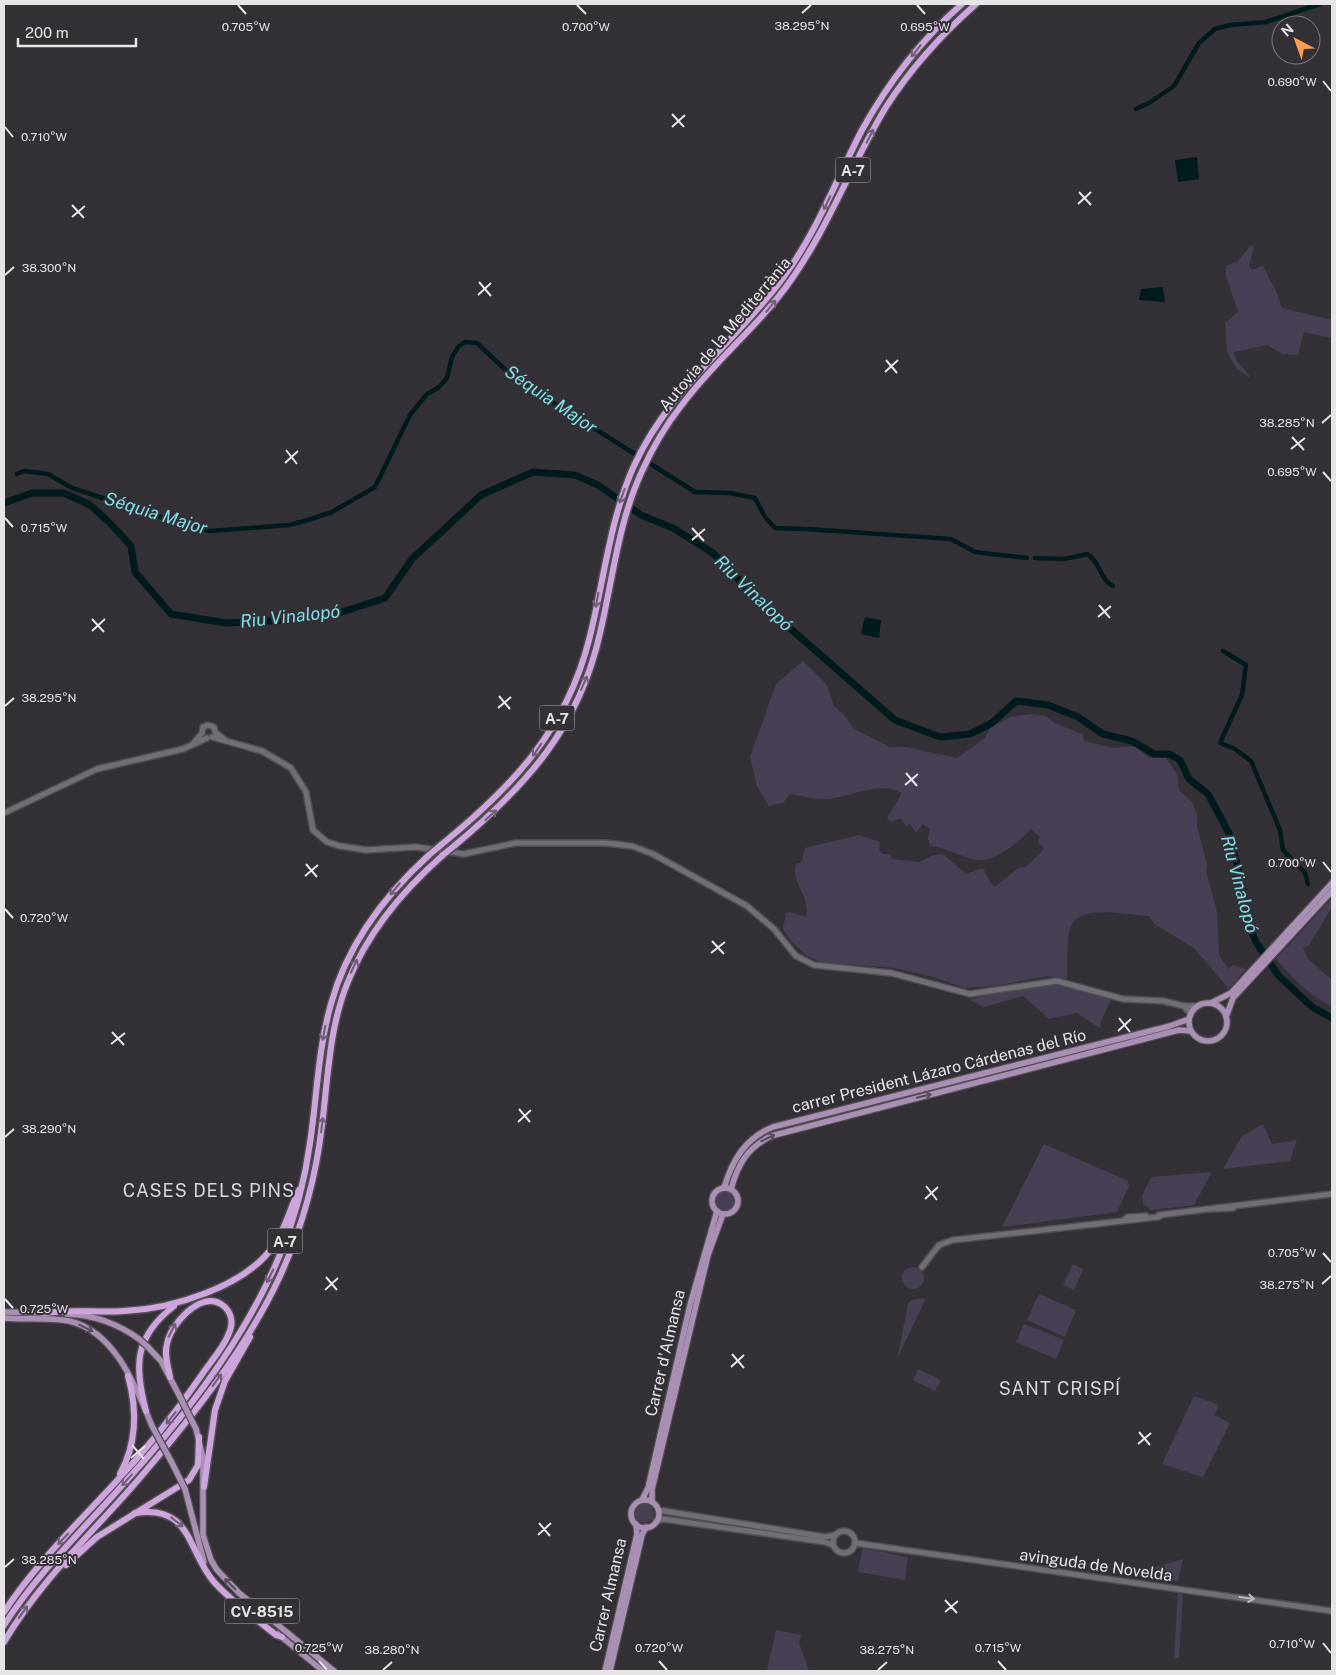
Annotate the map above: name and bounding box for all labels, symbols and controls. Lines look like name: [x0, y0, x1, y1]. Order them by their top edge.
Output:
scale bar: [18, 15, 135, 47]
north arrow: [1271, 15, 1321, 65]
text: 38.295°N: [774, 19, 830, 33]
text: 0.705°W: [222, 20, 271, 34]
text: 0.700°W: [562, 20, 611, 34]
text: 0.695°W: [900, 20, 950, 34]
text: N: [1278, 21, 1297, 40]
text: 200 m: [25, 24, 69, 41]
one-way arrow: [911, 44, 922, 57]
text: 0.690°W: [1267, 75, 1317, 89]
one-way arrow: [866, 129, 875, 144]
text: 0.710°W: [21, 130, 68, 144]
road number: A-7: [836, 158, 870, 182]
one-way arrow: [822, 195, 832, 210]
street label: Autovia de la Mediterrània: [655, 253, 795, 415]
text: 38.300°N: [22, 261, 76, 275]
one-way arrow: [765, 300, 776, 313]
water label: Séquia Major: [501, 360, 601, 438]
text: 38.285°N: [1259, 416, 1315, 430]
text: 0.695°W: [1267, 465, 1317, 479]
water label: Séquia Major: [102, 487, 210, 539]
one-way arrow: [617, 488, 626, 503]
text: 0.715°W: [21, 521, 68, 535]
water label: Riu Vinalopó: [711, 551, 798, 636]
one-way arrow: [592, 592, 602, 608]
water label: Riu Vinalopó: [239, 600, 341, 632]
one-way arrow: [579, 676, 589, 691]
text: 38.295°N: [21, 691, 77, 705]
road number: A-7: [540, 706, 574, 730]
one-way arrow: [532, 742, 542, 756]
one-way arrow: [485, 809, 498, 821]
water label: Riu Vinalopó: [1217, 833, 1263, 935]
text: 0.700°W: [1268, 856, 1317, 870]
one-way arrow: [389, 883, 400, 896]
text: 0.720°W: [20, 911, 69, 925]
one-way arrow: [350, 959, 360, 974]
one-way arrow: [319, 1025, 329, 1041]
street label: carrer President Lázaro Cárdenas del Río: [790, 1025, 1088, 1117]
one-way arrow: [916, 1091, 932, 1100]
one-way arrow: [317, 1117, 327, 1133]
text: 38.290°N: [22, 1122, 76, 1136]
one-way arrow: [760, 1133, 775, 1143]
district label: CASES DELS PINS: [123, 1180, 295, 1201]
road number: A-7: [268, 1228, 302, 1254]
text: 0.705°W: [1268, 1246, 1317, 1260]
one-way arrow: [265, 1268, 274, 1283]
text: 38.275°N: [1260, 1278, 1314, 1292]
street label: Carrer d'Almansa: [641, 1288, 689, 1418]
text: 0.725°W: [20, 1302, 69, 1316]
one-way arrow: [167, 1323, 177, 1338]
one-way arrow: [78, 1324, 93, 1333]
one-way arrow: [211, 1373, 222, 1387]
district label: SANT CRISPÍ: [999, 1377, 1121, 1399]
one-way arrow: [165, 1411, 176, 1424]
one-way arrow: [121, 1474, 133, 1487]
one-way arrow: [170, 1517, 183, 1528]
one-way arrow: [57, 1533, 69, 1546]
street label: Carrer Almansa: [586, 1536, 630, 1654]
street label: avinguda de Novelda: [1018, 1545, 1174, 1585]
text: 38.285°N: [21, 1553, 77, 1567]
one-way arrow: [224, 1577, 236, 1590]
one-way arrow: [1238, 1593, 1254, 1603]
road number: CV-8515: [224, 1598, 300, 1624]
one-way arrow: [18, 1606, 28, 1620]
text: 0.710°W: [1269, 1637, 1316, 1651]
text: 0.725°W: [295, 1641, 344, 1655]
text: 0.720°W: [635, 1641, 684, 1655]
text: 0.715°W: [975, 1641, 1022, 1655]
text: 38.280°N: [365, 1643, 419, 1657]
text: 38.275°N: [860, 1643, 914, 1657]

